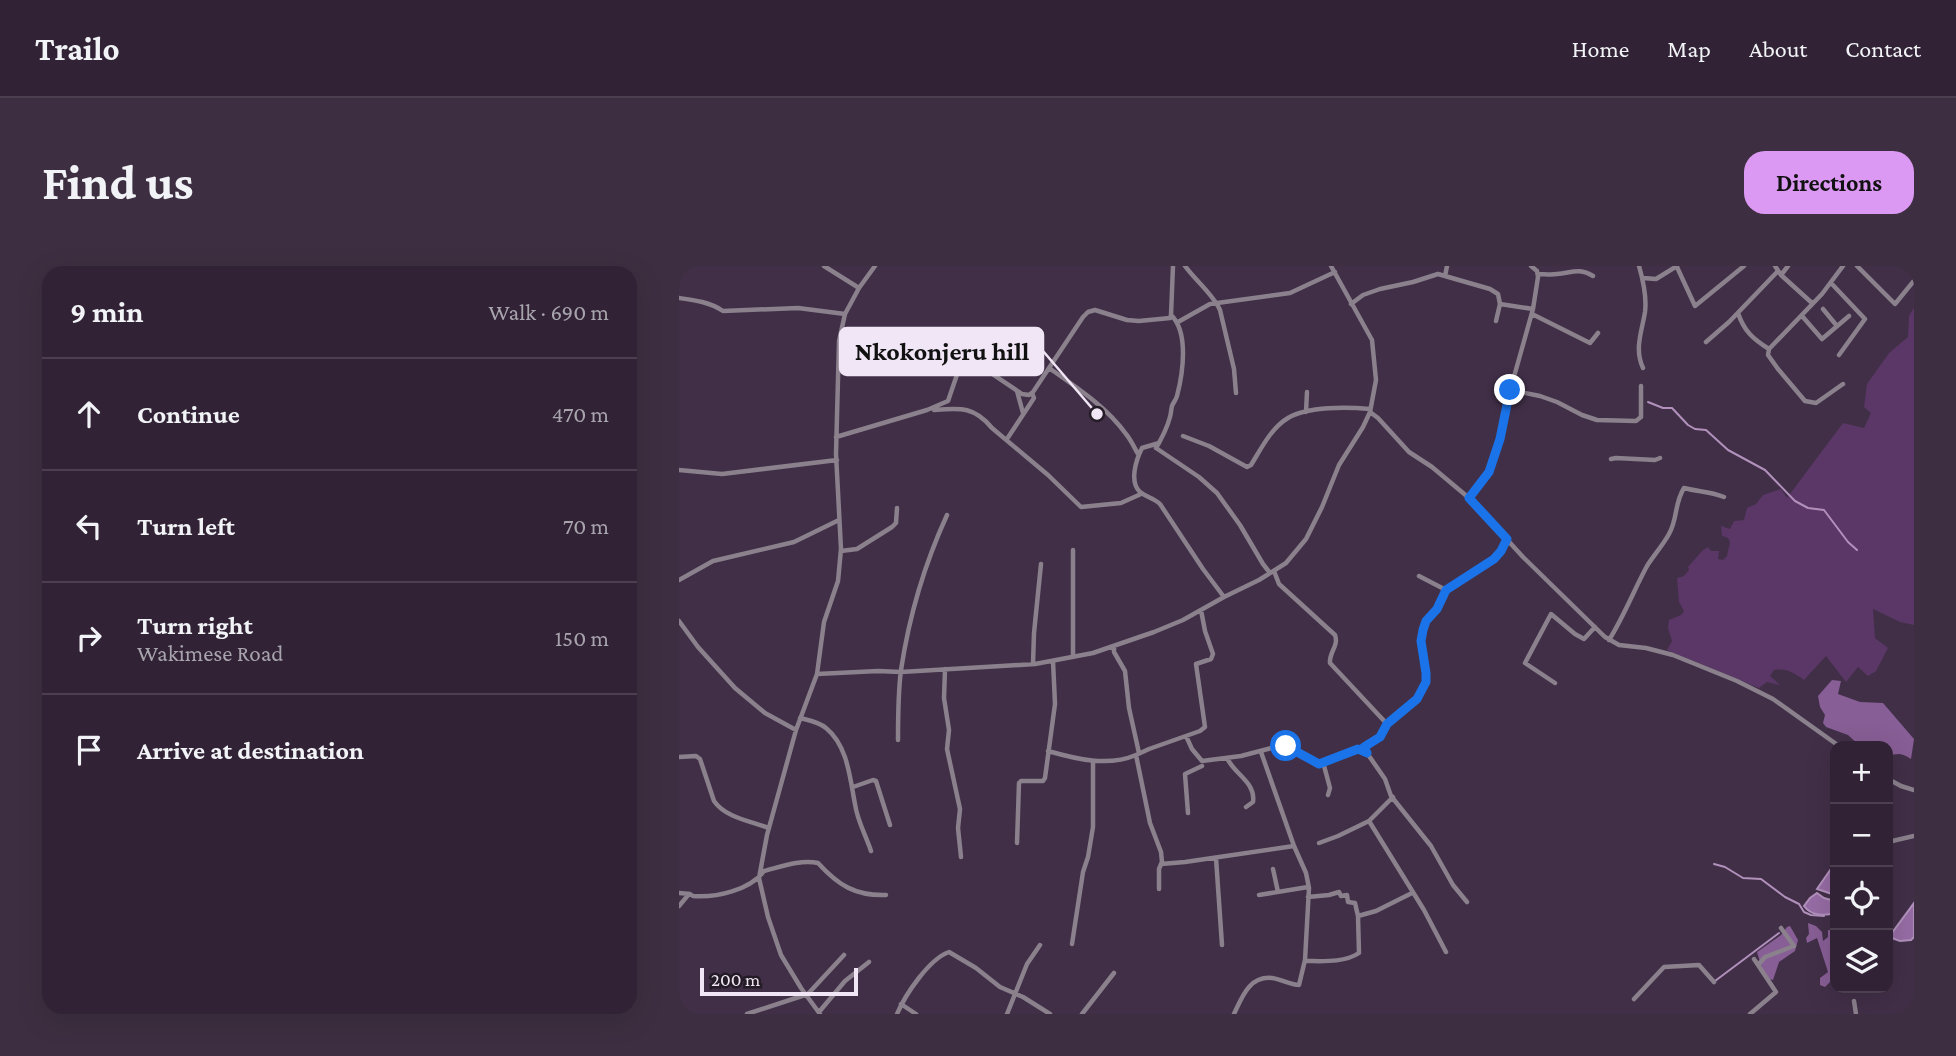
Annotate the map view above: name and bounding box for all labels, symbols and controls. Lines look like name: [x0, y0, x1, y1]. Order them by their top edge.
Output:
text: Trailo: [35, 30, 120, 67]
text: Home: [1572, 35, 1629, 62]
text: Map: [1667, 35, 1711, 62]
text: About: [1749, 35, 1807, 62]
text: Contact: [1845, 35, 1921, 62]
button: Directions: [1744, 151, 1914, 214]
text: Find us: [42, 155, 194, 210]
text: 9 min: [70, 295, 143, 328]
text: Walk · 690 m: [488, 299, 609, 325]
callout: Nkokonjeru hill: [840, 328, 1043, 375]
text: Nkokonjeru hill: [855, 337, 1030, 366]
route end: [1494, 374, 1525, 405]
icon: ahead: [70, 395, 108, 433]
text: Continue: [137, 400, 240, 429]
text: 470 m: [552, 401, 609, 427]
icon: left: [70, 507, 108, 545]
text: Turn left: [137, 512, 235, 541]
text: 70 m: [563, 513, 609, 539]
text: Turn right: [137, 611, 253, 640]
icon: right: [70, 619, 108, 657]
text: 150 m: [555, 625, 609, 651]
text: Wakimese Road: [137, 640, 283, 666]
route start: [1270, 730, 1301, 761]
icon: arrive: [70, 731, 108, 769]
text: Arrive at destination: [137, 736, 364, 765]
map controls: [1830, 741, 1893, 993]
button: +: [1830, 741, 1893, 804]
button: −: [1830, 804, 1893, 867]
button: locate: [1830, 867, 1893, 930]
button: layers: [1830, 930, 1893, 993]
scale bar: [700, 965, 857, 997]
text: 200 m: [711, 969, 760, 990]

